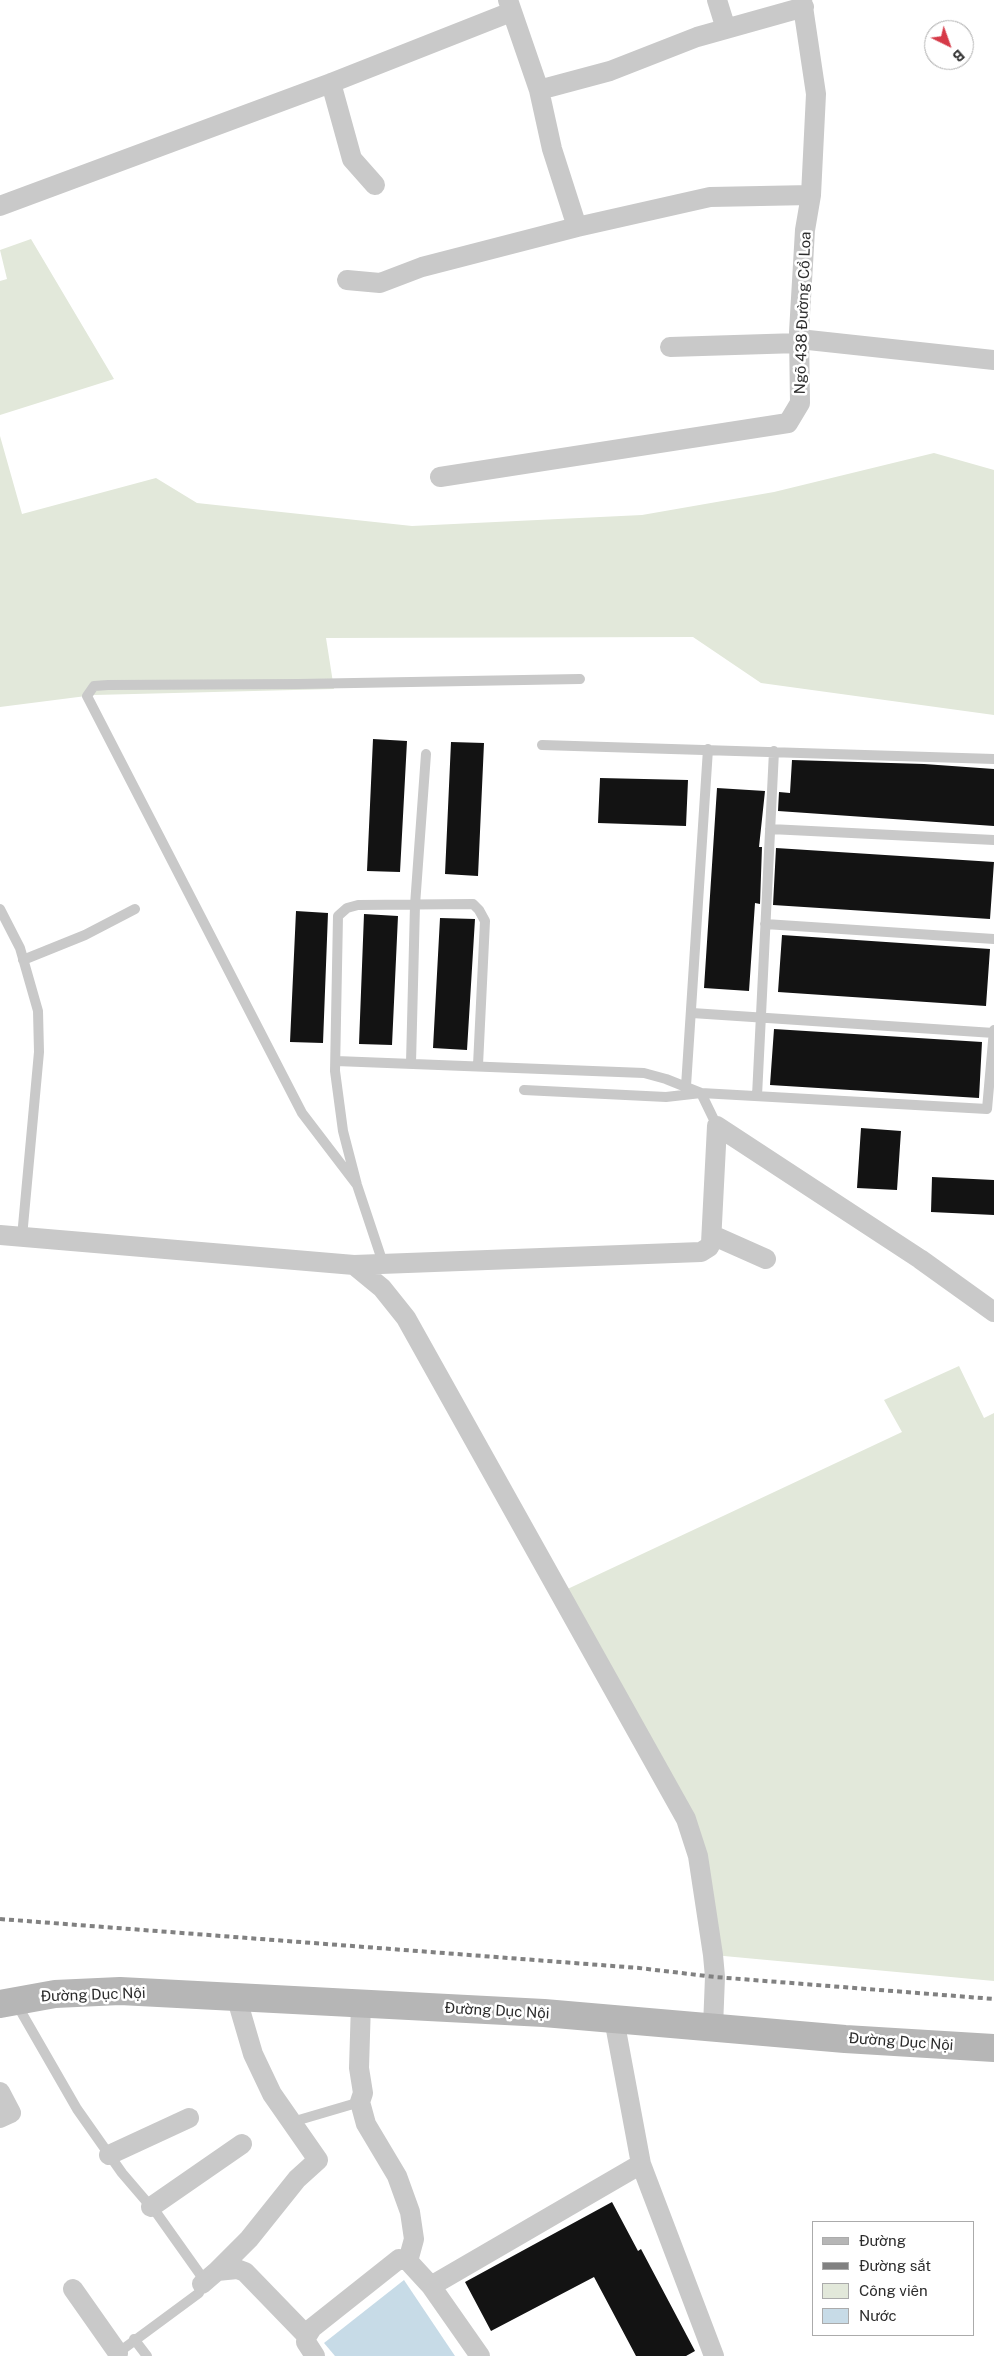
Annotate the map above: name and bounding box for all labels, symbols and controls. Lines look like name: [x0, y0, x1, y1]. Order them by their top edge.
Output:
north arrow: [924, 20, 974, 70]
text: B: [949, 46, 967, 65]
street label: Ngõ 438 Đường Cổ Loa: [791, 231, 815, 395]
street label: Đường Dục Nội: [40, 1984, 146, 2006]
street label: Đường Dục Nội: [444, 1999, 550, 2023]
street label: Đường Dục Nội: [848, 2029, 954, 2055]
legend: [812, 2221, 974, 2336]
text: Đường: [859, 2232, 906, 2249]
text: Đường sắt: [859, 2257, 931, 2274]
text: Công viên: [859, 2282, 928, 2299]
text: Nước: [859, 2307, 897, 2324]

